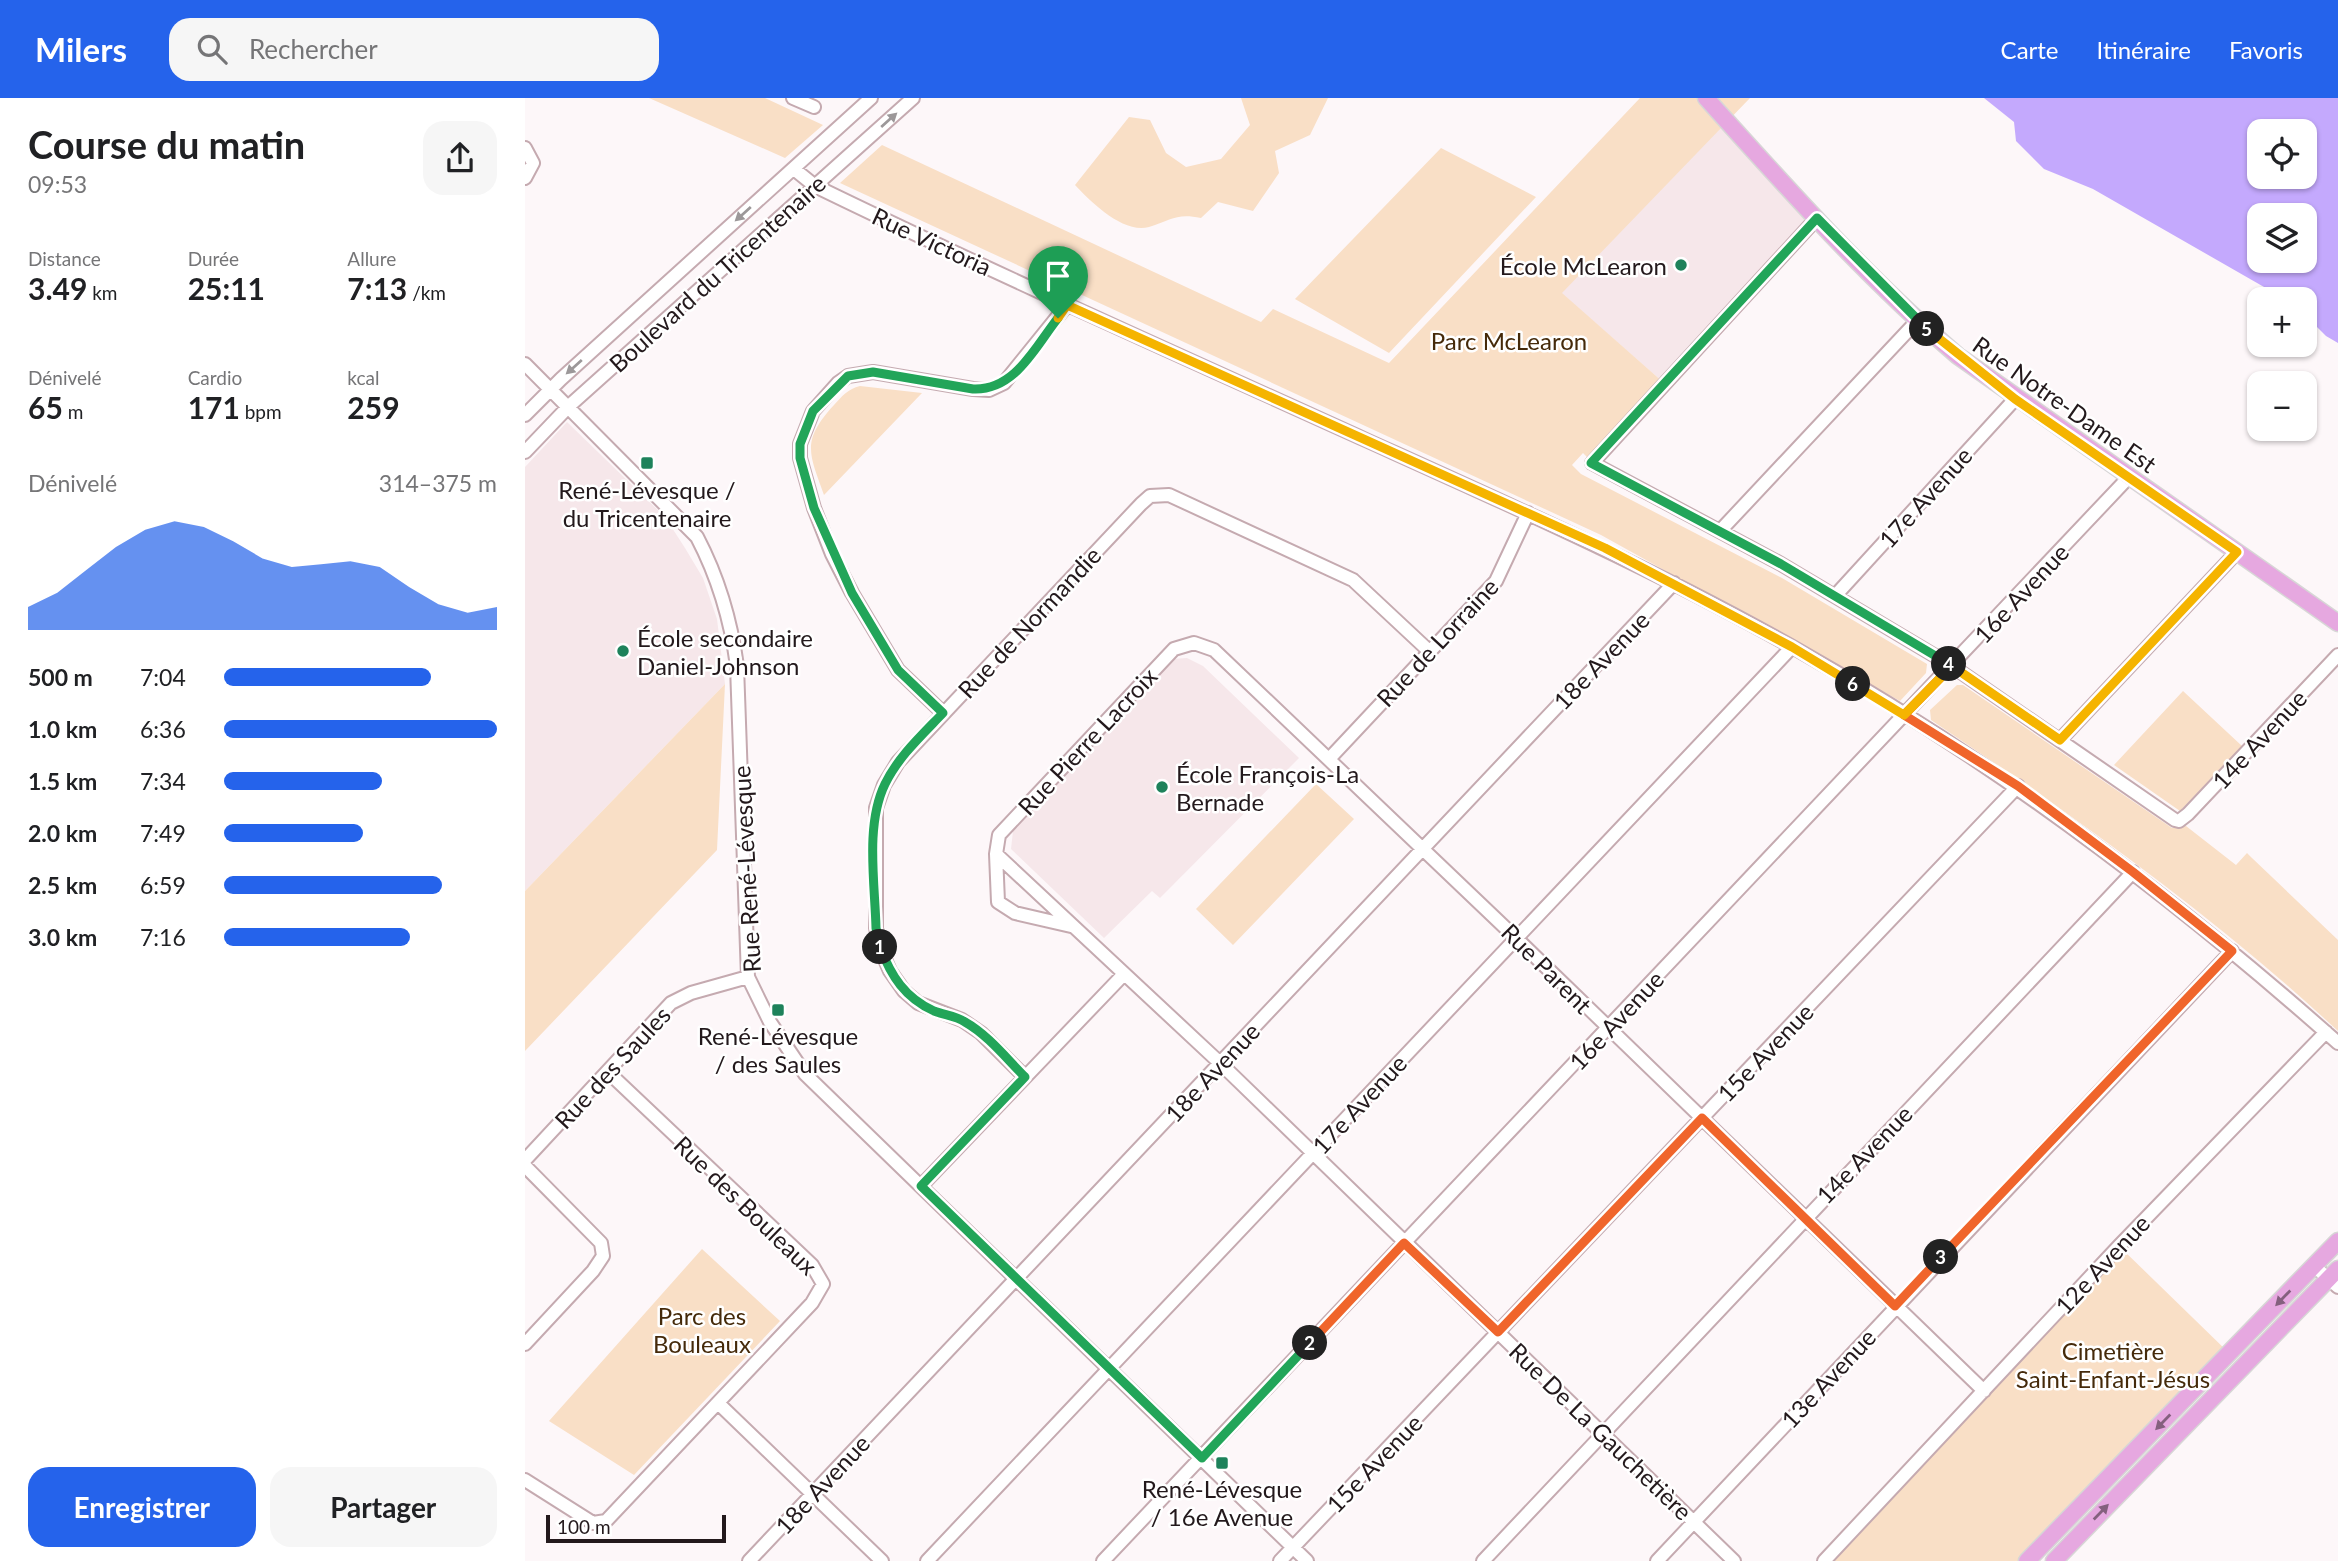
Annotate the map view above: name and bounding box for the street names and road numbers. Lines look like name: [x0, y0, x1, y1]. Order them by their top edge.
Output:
street label: Boulevard du Tricentenaire: [603, 168, 831, 378]
street label: Rue Victoria: [868, 201, 996, 281]
street label: Rue Notre-Dame Est: [1968, 330, 2163, 479]
street label: 17e Avenue: [1872, 441, 1978, 553]
street label: 16e Avenue: [1968, 537, 2074, 649]
street label: Rue de Normandie: [951, 540, 1107, 704]
street label: Rue de Lorraine: [1370, 572, 1504, 712]
street label: 18e Avenue: [1547, 605, 1655, 715]
street label: Rue Pierre Lacroix: [1011, 661, 1163, 821]
street label: 14e Avenue: [2206, 683, 2312, 795]
street label: Rue René-Lévesque: [726, 765, 766, 973]
street label: Rue Parent: [1496, 917, 1598, 1019]
street label: 16e Avenue: [1563, 964, 1669, 1076]
street label: 15e Avenue: [1711, 997, 1819, 1107]
street label: Rue des Saules: [548, 1000, 676, 1134]
street label: 18e Avenue: [1159, 1016, 1265, 1128]
street label: 17e Avenue: [1306, 1048, 1412, 1160]
street label: 14e Avenue: [1810, 1099, 1918, 1209]
street label: Rue des Bouleaux: [669, 1130, 823, 1281]
street label: 12e Avenue: [2049, 1208, 2155, 1320]
street label: 13e Avenue: [1775, 1322, 1881, 1434]
street label: Rue De La Gauchetière: [1504, 1336, 1698, 1526]
street label: 15e Avenue: [1320, 1408, 1428, 1518]
street label: 18e Avenue: [769, 1428, 875, 1540]

